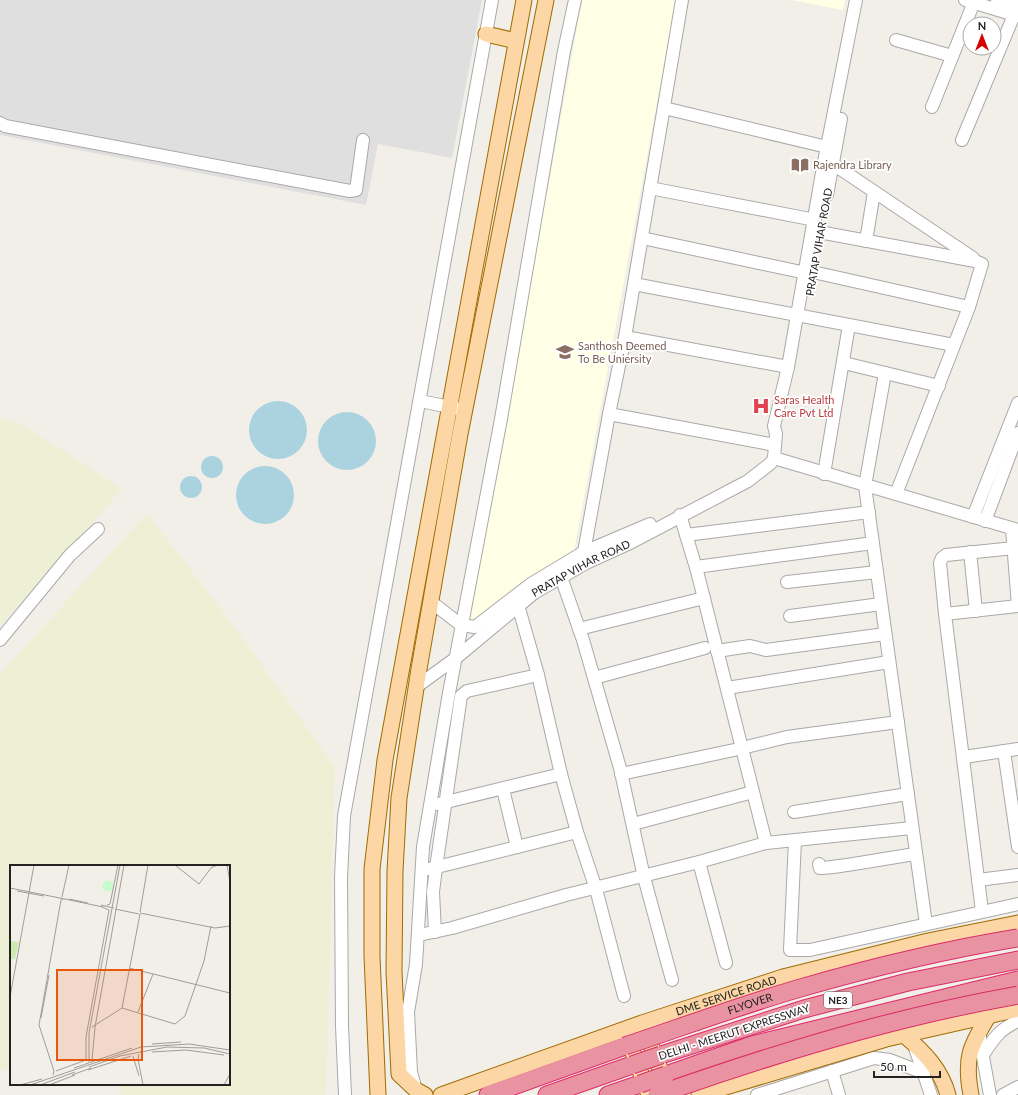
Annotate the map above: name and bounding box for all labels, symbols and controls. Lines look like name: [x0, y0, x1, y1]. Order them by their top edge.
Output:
north arrow: [962, 16, 1002, 56]
text: N: [978, 19, 986, 32]
library icon: Rajendra Library: [790, 155, 810, 175]
place label: Rajendra Library: [813, 158, 892, 171]
street label: PRATAP VIHAR ROAD: [803, 187, 834, 297]
place label: Santhosh Deemed To Be Uniersity: [578, 339, 666, 365]
school or university icon: Santhosh Deemed To Be Uniersity: [555, 342, 575, 362]
place label: Saras Health Care Pvt Ltd: [774, 393, 835, 419]
hospital icon: Saras Health Care Pvt Ltd: [751, 396, 771, 416]
street label: PRATAP VIHAR ROAD: [529, 537, 632, 599]
inset map: [10, 865, 230, 1085]
street label: DME SERVICE ROAD: [674, 973, 778, 1018]
street label: FLYOVER: [726, 990, 774, 1017]
road number: NE3: [824, 992, 852, 1008]
street label: DELHI - MEERUT EXPRESSWAY: [657, 1001, 811, 1062]
scale bar: [874, 1053, 940, 1079]
text: 50 m: [880, 1059, 907, 1074]

